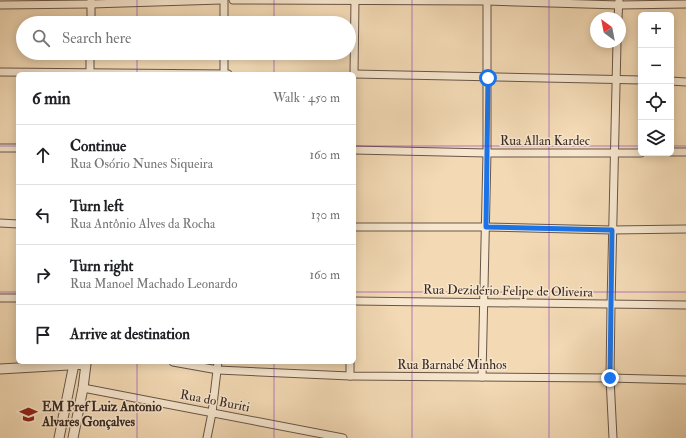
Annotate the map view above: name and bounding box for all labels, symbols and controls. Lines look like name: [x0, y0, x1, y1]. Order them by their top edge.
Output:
north arrow: [590, 12, 626, 48]
map controls: [638, 12, 674, 156]
button: +: [638, 12, 674, 48]
search box: [16, 16, 356, 60]
icon: search: [30, 27, 52, 49]
text: Search here: [62, 29, 131, 48]
button: −: [638, 48, 674, 84]
route start: [479, 69, 497, 87]
button: locate: [638, 84, 674, 120]
text: 6 min: [32, 88, 71, 109]
text: Walk · 450 m: [273, 90, 340, 106]
button: layers: [638, 120, 674, 156]
street label: Rua Allan Kardec: [500, 133, 590, 149]
text: Continue: [70, 137, 126, 156]
icon: ahead: [32, 144, 54, 166]
text: 160 m: [309, 147, 340, 163]
text: Rua Osório Nunes Siqueira: [70, 156, 213, 172]
text: Turn left: [70, 197, 124, 216]
icon: left: [32, 204, 54, 226]
text: 130 m: [311, 207, 340, 223]
text: Rua Antônio Alves da Rocha: [70, 216, 215, 232]
text: Turn right: [70, 257, 133, 276]
icon: right: [32, 264, 54, 286]
text: 160 m: [309, 267, 340, 283]
text: Rua Manoel Machado Leonardo: [70, 276, 237, 292]
street label: Rua Dezidério Felipe de Oliveira: [423, 282, 594, 301]
icon: arrive: [32, 324, 54, 346]
text: Arrive at destination: [70, 325, 190, 344]
street label: Rua Barnabé Minhos: [397, 357, 507, 373]
route end: [601, 369, 619, 387]
street label: Rua do Buriti: [179, 386, 252, 416]
place label: EM Pref Luiz Antonio Alvares Gonçalves: [41, 399, 162, 430]
school or university icon: EM Pref Luiz Antonio Alvares Gonçalves: [19, 404, 39, 424]

